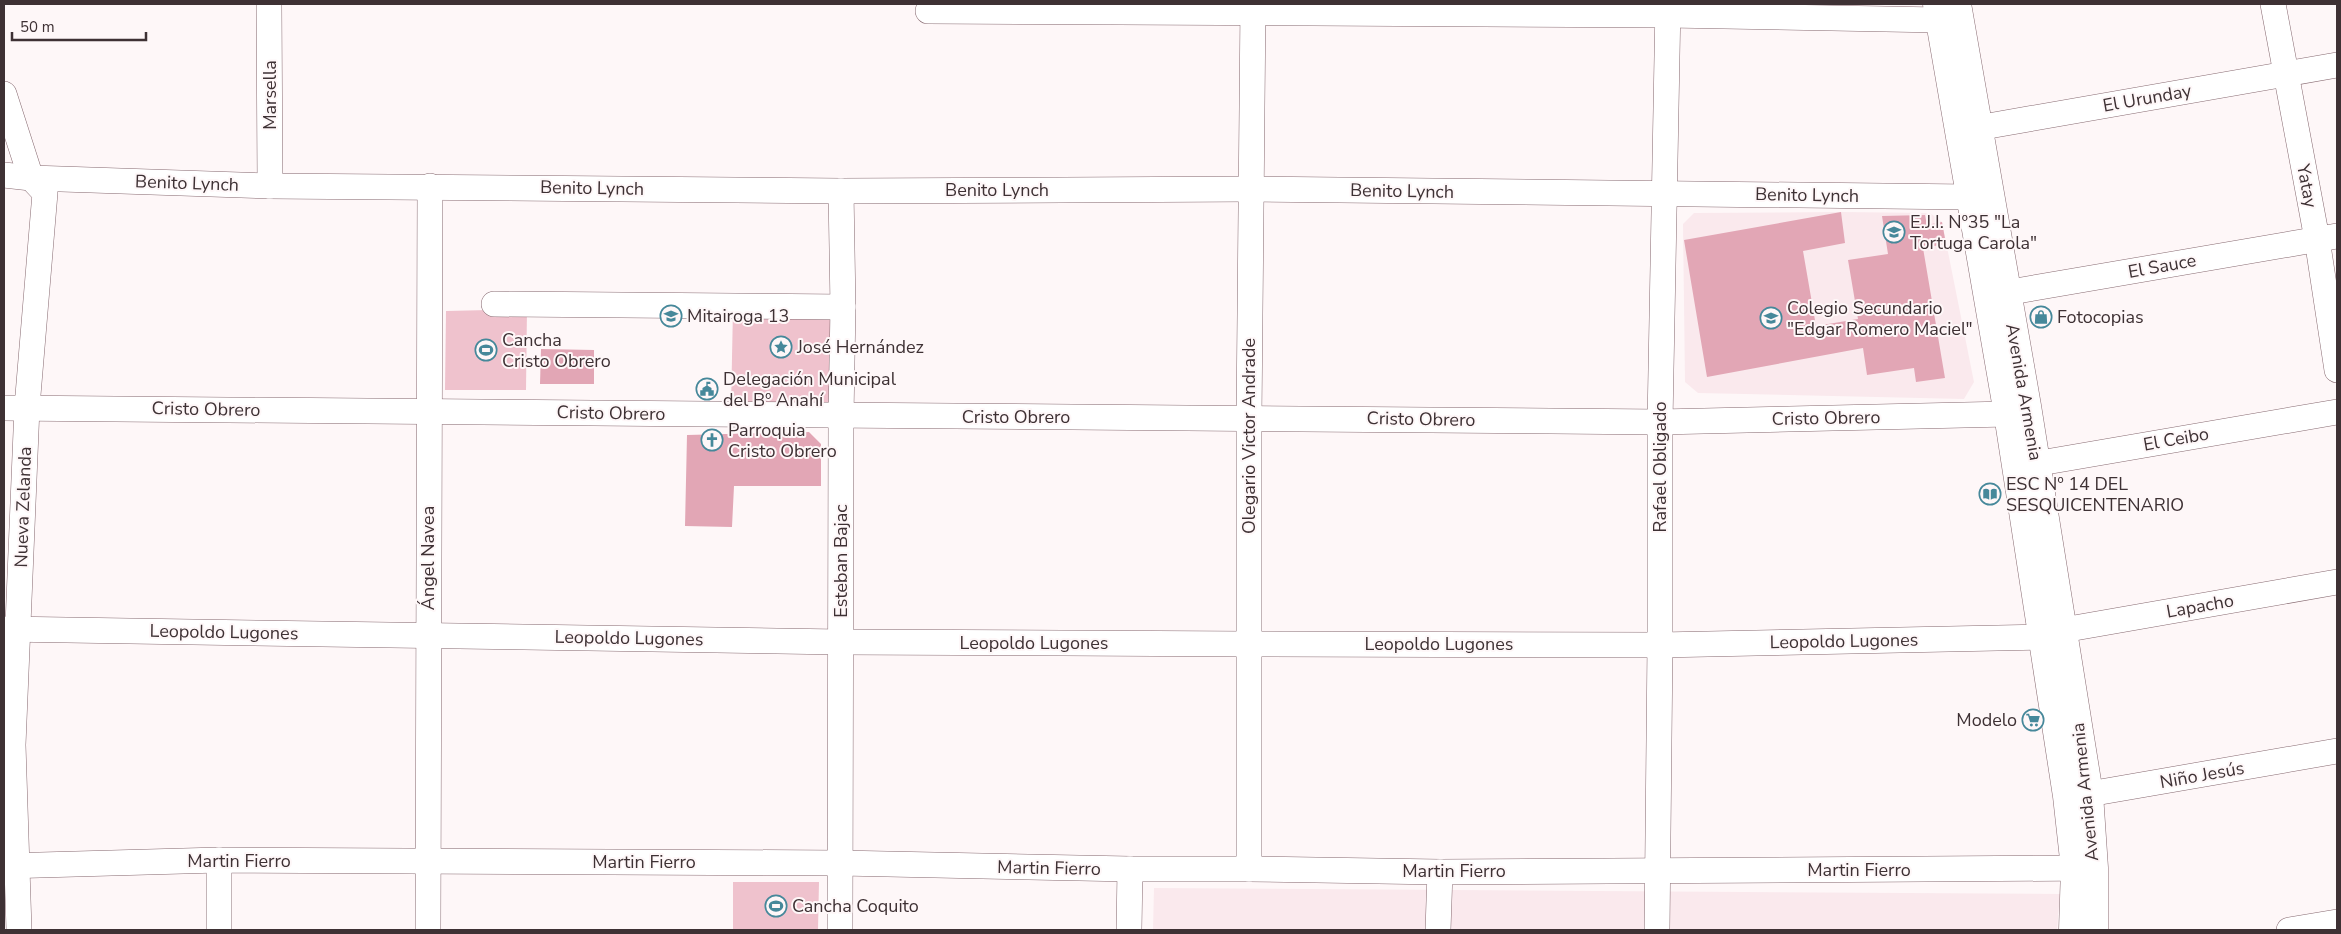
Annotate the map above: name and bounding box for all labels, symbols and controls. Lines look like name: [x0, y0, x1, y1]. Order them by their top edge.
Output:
scale bar: [12, 10, 146, 42]
text: 50 m: [20, 17, 55, 37]
street label: Marsella: [258, 60, 282, 130]
street label: El Urunday: [2101, 78, 2194, 118]
street label: Yatay: [2291, 161, 2323, 211]
street label: Benito Lynch: [135, 169, 239, 197]
street label: Benito Lynch: [540, 175, 644, 201]
street label: Benito Lynch: [945, 178, 1049, 202]
street label: Benito Lynch: [1350, 178, 1454, 204]
street label: Benito Lynch: [1755, 182, 1859, 208]
place label: E.J.I. Nº35 "La Tortuga Carola": [1910, 210, 2037, 255]
school or university icon: E.J.I. Nº35 "La Tortuga Carola": [1882, 220, 1906, 244]
street label: El Sauce: [2126, 248, 2198, 284]
place label: Colegio Secundario "Edgar Romero Maciel": [1787, 296, 1973, 341]
school or university icon: Mitairoga 13: [659, 304, 683, 328]
place label: Mitairoga 13: [687, 304, 789, 328]
shop icon: Fotocopias: [2029, 305, 2053, 329]
place label: Fotocopias: [2057, 305, 2144, 329]
school or university icon: Colegio Secundario "Edgar Romero Maciel": [1759, 306, 1783, 330]
street label: Avenida Armenia: [2000, 322, 2048, 462]
place label: Cancha Cristo Obrero: [502, 328, 611, 373]
place icon: José Hernández: [769, 335, 793, 359]
place label: José Hernández: [796, 335, 924, 359]
sports icon: Cancha Cristo Obrero: [474, 338, 498, 362]
street label: Olegario Victor Andrade: [1237, 338, 1261, 534]
place label: Delegación Municipal del Bº Anahí: [723, 367, 897, 412]
public building icon: Delegación Municipal del Bº Anahí: [695, 377, 719, 401]
street label: Cristo Obrero: [151, 396, 261, 422]
street label: Cristo Obrero: [556, 400, 666, 426]
street label: Rafael Obligado: [1648, 402, 1672, 532]
street label: Cristo Obrero: [962, 405, 1070, 429]
street label: Cristo Obrero: [1771, 405, 1881, 431]
street label: Cristo Obrero: [1366, 406, 1476, 432]
place label: Parroquia Cristo Obrero: [728, 418, 837, 463]
street label: El Ceibo: [2141, 421, 2211, 457]
church icon: Parroquia Cristo Obrero: [700, 428, 724, 452]
street label: Nueva Zelanda: [9, 446, 37, 568]
place label: ESC Nº 14 DEL SESQUICENTENARIO: [2006, 472, 2184, 517]
library icon: ESC Nº 14 DEL SESQUICENTENARIO: [1978, 482, 2002, 506]
street label: Esteban Bajac: [829, 504, 853, 618]
street label: Ángel Navea: [416, 506, 440, 610]
street label: Lapacho: [2164, 588, 2236, 624]
street label: Leopoldo Lugones: [149, 619, 299, 645]
street label: Leopoldo Lugones: [554, 625, 704, 651]
street label: Leopoldo Lugones: [1769, 628, 1919, 654]
street label: Leopoldo Lugones: [960, 631, 1108, 655]
street label: Leopoldo Lugones: [1365, 632, 1513, 656]
place label: Modelo: [1956, 708, 2017, 732]
supermarket icon: Modelo: [2021, 708, 2045, 732]
street label: Avenida Armenia: [2066, 722, 2104, 862]
street label: Niño Jesús: [2158, 756, 2246, 794]
street label: Martin Fierro: [187, 849, 291, 873]
street label: Martin Fierro: [592, 850, 696, 874]
street label: Martin Fierro: [997, 855, 1101, 881]
street label: Martin Fierro: [1807, 858, 1911, 882]
street label: Martin Fierro: [1402, 859, 1506, 883]
sports icon: Cancha Coquito: [764, 894, 788, 918]
place label: Cancha Coquito: [792, 894, 919, 918]

